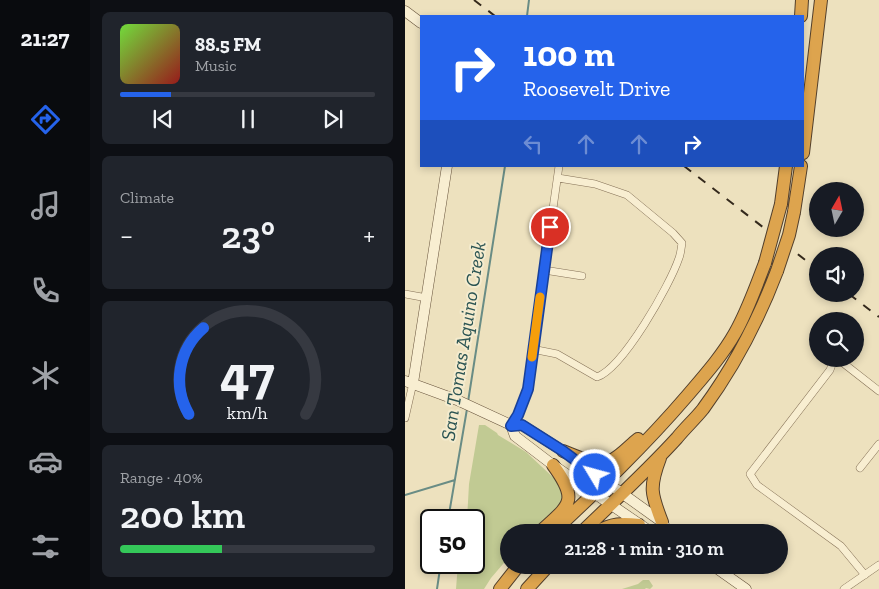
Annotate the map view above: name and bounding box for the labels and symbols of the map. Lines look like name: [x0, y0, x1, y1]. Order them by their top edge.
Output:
north arrow: [809, 182, 864, 238]
pin: [529, 206, 571, 248]
water label: San Tomas Aquino Creek: [435, 240, 491, 442]
position arrow: [568, 448, 620, 500]
speed limit sign: 50: [420, 509, 485, 574]

